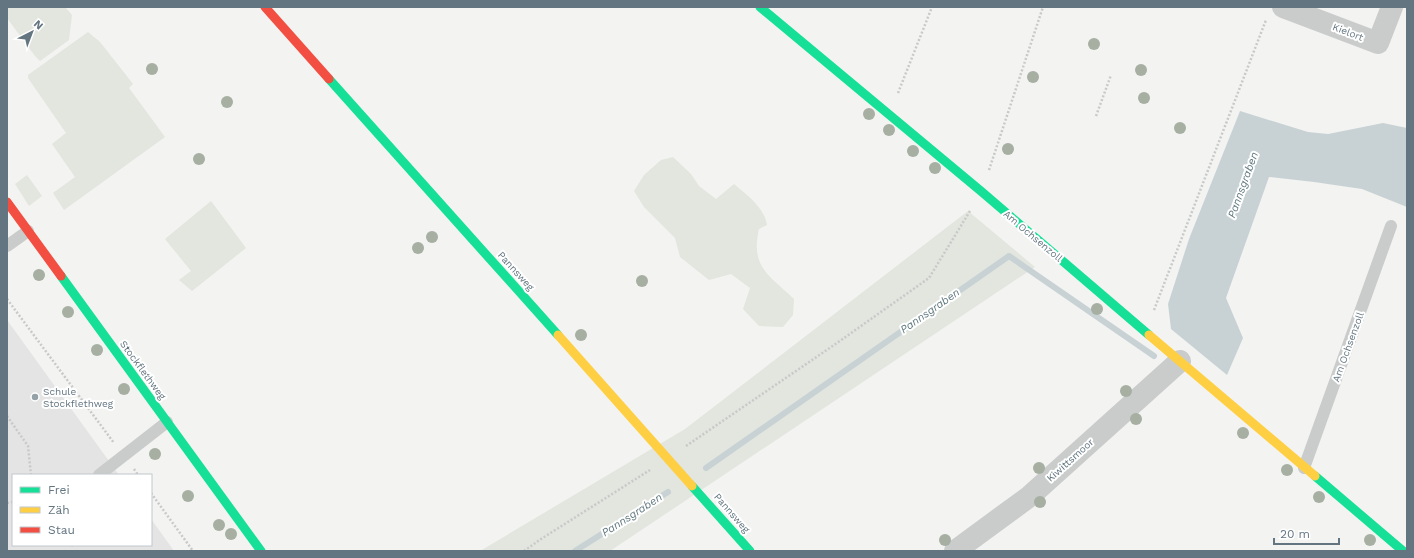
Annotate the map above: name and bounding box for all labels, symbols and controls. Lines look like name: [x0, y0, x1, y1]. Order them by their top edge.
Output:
north arrow: [12, 12, 52, 52]
text: N: [31, 17, 46, 32]
street label: Kielort: [1331, 21, 1366, 43]
water label: Pannsgraben: [1225, 150, 1261, 220]
street label: Am Ochsenzoll: [1001, 208, 1065, 264]
street label: Pannsweg: [496, 249, 537, 293]
water label: Pannsgraben: [898, 286, 962, 336]
street label: Am Ochsenzoll: [1330, 311, 1366, 383]
street label: Stockflethweg: [118, 338, 168, 402]
place label: Schule Stockflethweg: [43, 386, 114, 409]
marker: Schule Stockflethweg: [30, 392, 40, 402]
street label: Kiwittsmoor: [1044, 436, 1096, 484]
legend: [12, 474, 152, 546]
text: Frei: [48, 483, 70, 497]
water label: Pannsgraben: [599, 491, 665, 539]
street label: Pannsweg: [712, 491, 752, 535]
text: Zäh: [48, 503, 70, 517]
scale bar: [1274, 520, 1339, 546]
text: Stau: [48, 523, 75, 537]
text: 20 m: [1280, 527, 1310, 541]

